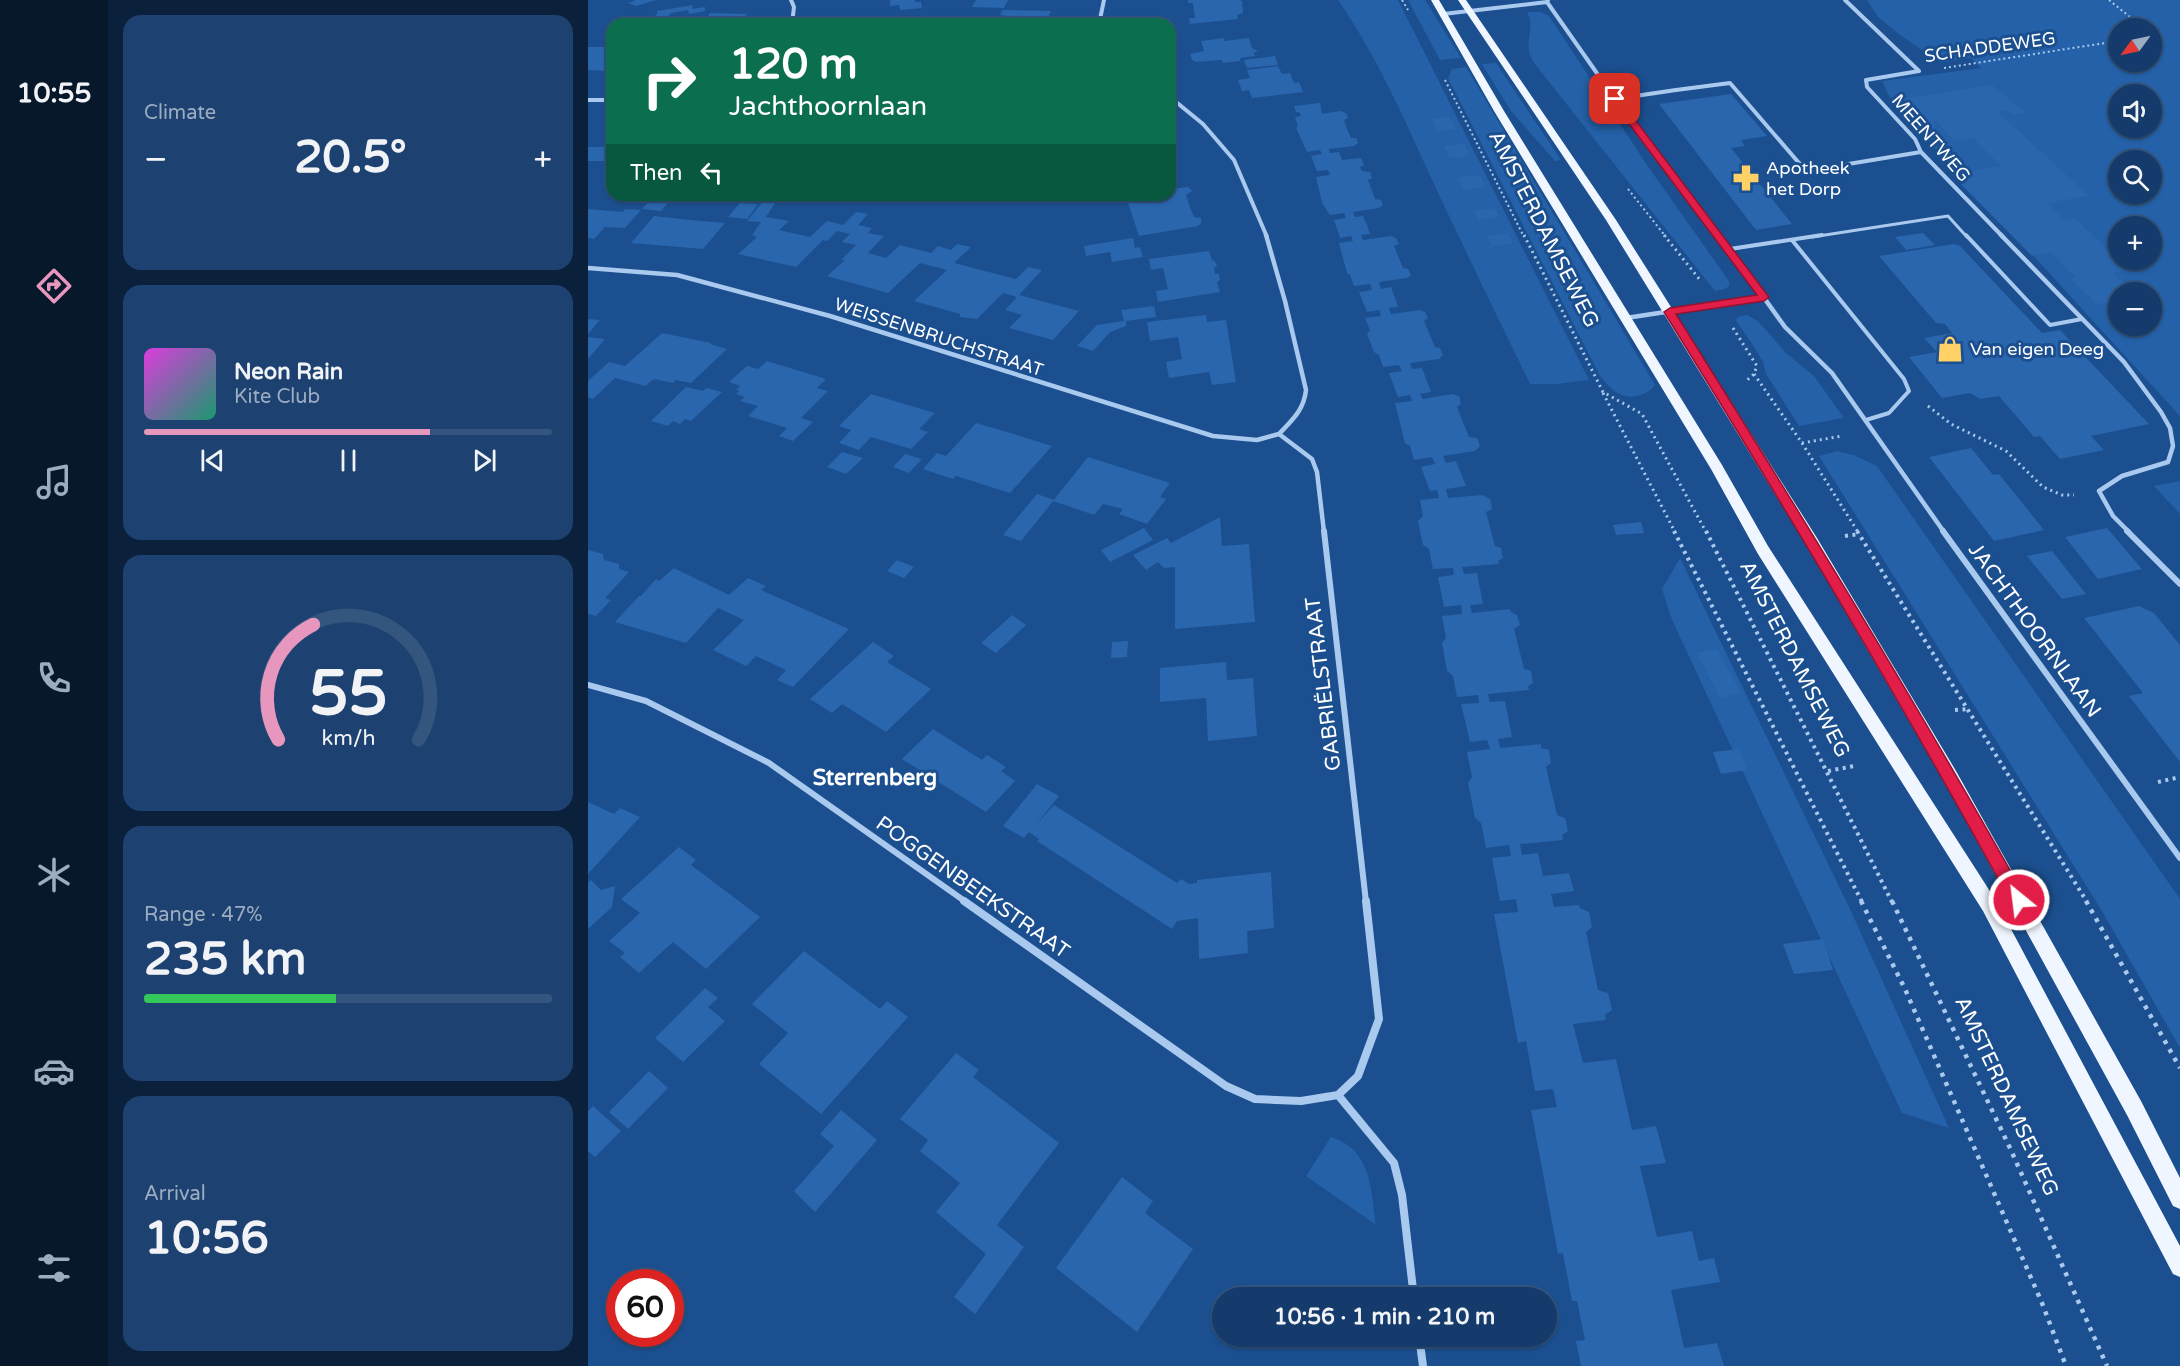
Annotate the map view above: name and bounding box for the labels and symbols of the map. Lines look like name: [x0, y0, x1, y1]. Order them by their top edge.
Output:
north arrow: [2108, 18, 2162, 72]
street label: SCHADDEWEG: [1923, 27, 2057, 67]
pin: [1589, 73, 1640, 124]
street label: MEENTWEG: [1887, 90, 1975, 186]
street label: AMSTERDAMSEWEG: [1483, 127, 1604, 332]
place label: Apotheek het Dorp: [1766, 157, 1850, 200]
pharmacy icon: Apotheek het Dorp: [1731, 163, 1761, 193]
street label: WEISSENBRUCHSTRAAT: [832, 293, 1046, 381]
shop icon: Van eigen Deeg: [1935, 334, 1965, 364]
place label: Van eigen Deeg: [1970, 338, 2104, 360]
street label: JACHTHOORNLAAN: [1963, 538, 2106, 722]
street label: AMSTERDAMSEWEG: [1734, 557, 1855, 762]
street label: GABRIËLSTRAAT: [1300, 595, 1347, 772]
district label: Sterrenberg: [813, 765, 937, 791]
street label: POGGENBEEKSTRAAT: [871, 811, 1075, 964]
position arrow: [1987, 868, 2051, 932]
street label: AMSTERDAMSEWEG: [1949, 992, 2064, 1200]
speed limit sign: 60: [606, 1269, 684, 1347]

